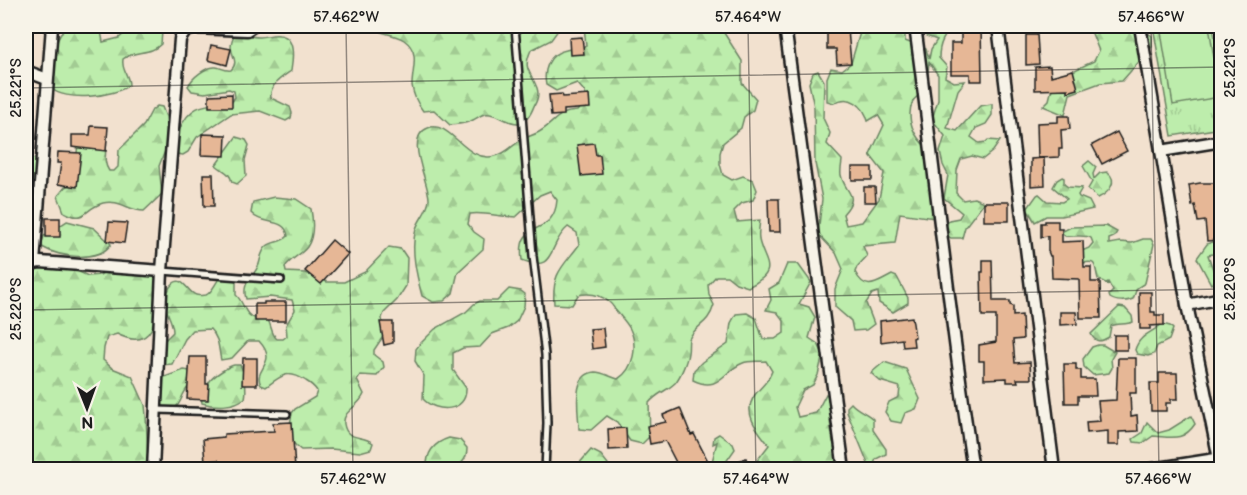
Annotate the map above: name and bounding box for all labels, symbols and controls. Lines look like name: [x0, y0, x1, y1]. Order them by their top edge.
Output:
text: 57.462°W: [313, 8, 379, 27]
text: 57.464°W: [715, 8, 781, 27]
text: 57.466°W: [1118, 8, 1185, 27]
text: 25.221°S: [1221, 38, 1240, 98]
text: 25.221°S: [7, 58, 26, 118]
text: 25.220°S: [1221, 258, 1240, 320]
text: 25.220°S: [7, 278, 26, 340]
north arrow: [57, 378, 117, 438]
text: N: [81, 412, 93, 431]
text: 57.462°W: [320, 470, 386, 489]
text: 57.464°W: [723, 470, 789, 489]
text: 57.466°W: [1125, 470, 1192, 489]

